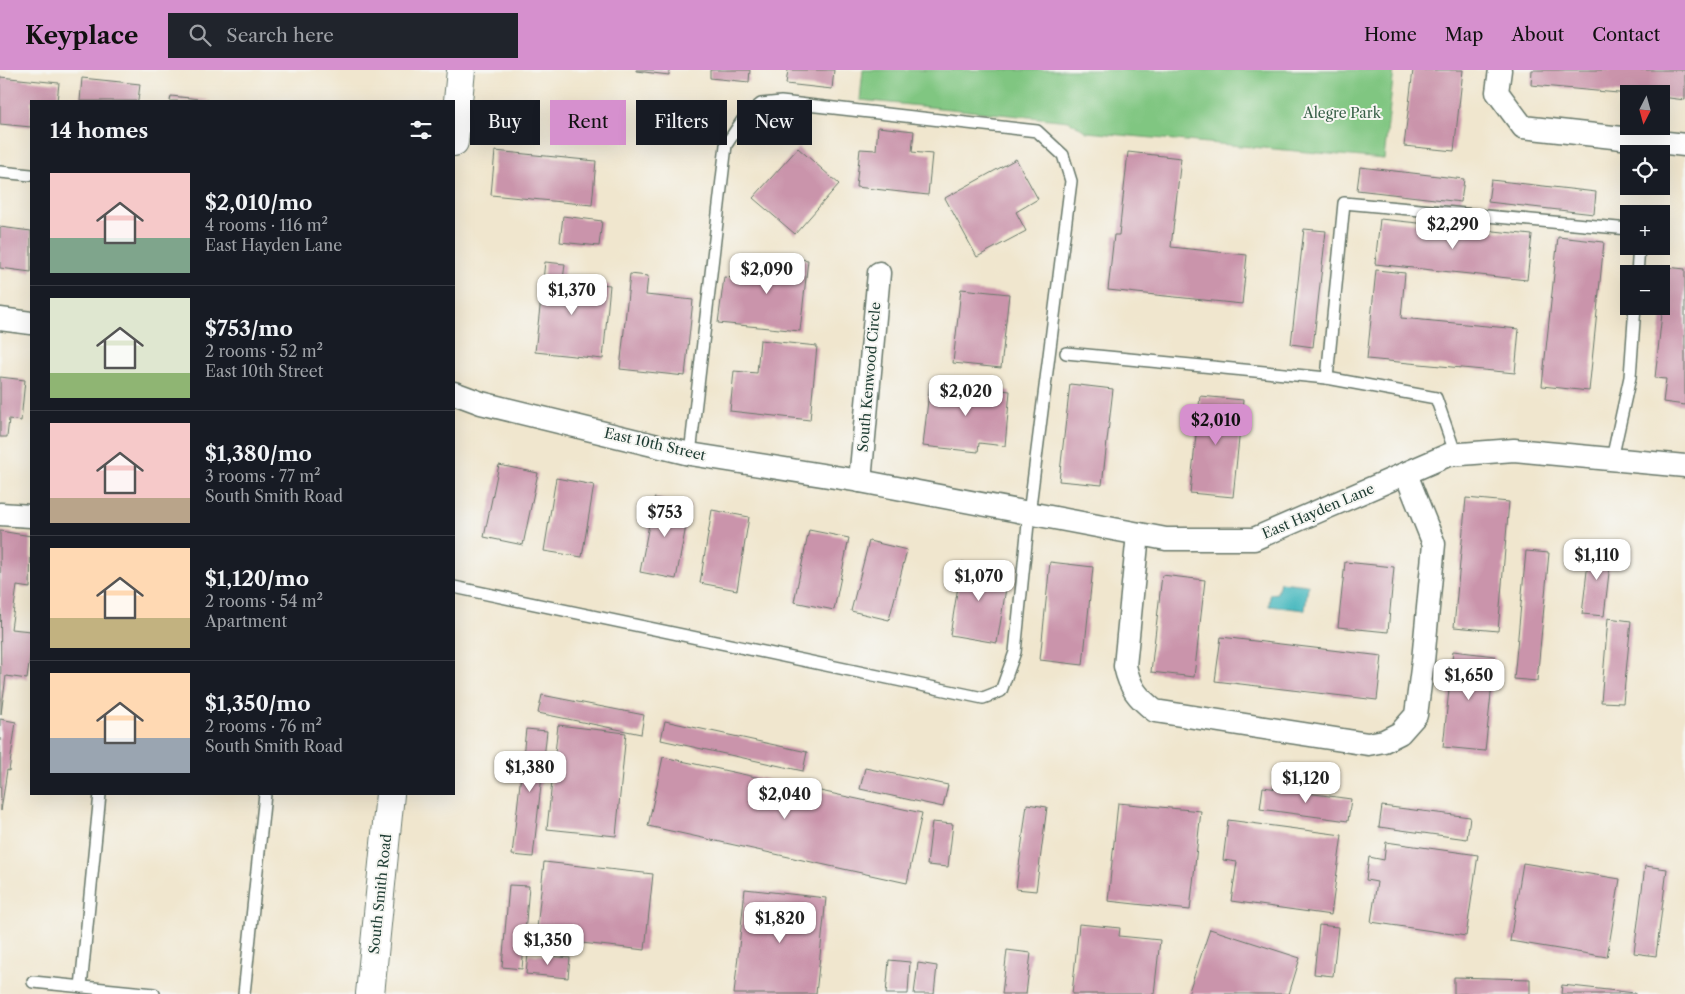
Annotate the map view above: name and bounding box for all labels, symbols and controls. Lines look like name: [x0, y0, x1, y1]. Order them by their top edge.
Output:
search box: [168, 13, 518, 58]
text: Keyplace: [25, 21, 138, 50]
icon: search: [186, 21, 214, 49]
text: Search here: [226, 24, 334, 47]
text: Home: [1364, 24, 1417, 46]
text: Map: [1445, 24, 1483, 46]
text: About: [1511, 24, 1564, 46]
text: Contact: [1592, 24, 1660, 46]
north arrow: [1620, 85, 1670, 135]
map controls: [1620, 85, 1670, 315]
chip: Buy: [470, 100, 540, 145]
chip: Rent: [550, 100, 626, 145]
chip: Filters: [636, 100, 727, 145]
chip: New: [737, 100, 812, 145]
park label: Alegre Park: [1302, 104, 1382, 122]
icon: filters: [407, 116, 435, 144]
text: 14 homes: [50, 118, 148, 143]
button: locate: [1620, 145, 1670, 195]
text: $2,010/mo: [205, 190, 312, 215]
icon: home: [90, 193, 150, 253]
button: +: [1620, 205, 1670, 255]
pin: $2,290: [1412, 208, 1494, 250]
text: $2,290: [1427, 214, 1479, 234]
text: 4 rooms · 116 m²: [205, 215, 328, 235]
text: East Hayden Lane: [205, 235, 342, 255]
pin: $2,090: [726, 252, 808, 295]
text: $2,090: [741, 259, 793, 279]
button: −: [1620, 265, 1670, 315]
pin: $1,370: [531, 274, 613, 316]
text: $1,370: [548, 280, 596, 300]
street label: South Kenwood Circle: [853, 301, 885, 453]
text: $753/mo: [205, 316, 293, 341]
icon: home: [90, 318, 150, 378]
text: 2 rooms · 52 m²: [205, 341, 323, 361]
text: East 10th Street: [205, 361, 323, 381]
pin: $2,020: [925, 374, 1007, 417]
text: $2,020: [940, 381, 992, 401]
pin: $2,010: [1175, 404, 1257, 446]
text: $2,010: [1191, 410, 1241, 430]
street label: East 10th Street: [602, 424, 708, 464]
text: $1,380/mo: [205, 441, 312, 466]
icon: home: [90, 443, 150, 503]
text: 3 rooms · 77 m²: [205, 466, 321, 486]
street label: East Hayden Lane: [1259, 479, 1377, 543]
text: South Smith Road: [205, 486, 343, 506]
pin: $753: [635, 496, 695, 538]
text: $753: [647, 502, 683, 522]
pin: $1,110: [1556, 538, 1638, 581]
text: $1,110: [1575, 545, 1619, 565]
pin: $1,070: [938, 560, 1020, 602]
text: $1,120/mo: [205, 566, 309, 591]
text: $1,070: [954, 566, 1004, 586]
icon: home: [90, 568, 150, 628]
text: 2 rooms · 54 m²: [205, 591, 323, 611]
text: Apartment: [205, 611, 287, 631]
pin: $1,650: [1428, 658, 1510, 701]
text: $1,650: [1444, 665, 1494, 685]
text: $1,350/mo: [205, 691, 311, 716]
icon: home: [90, 693, 150, 753]
text: 2 rooms · 76 m²: [205, 716, 322, 736]
text: South Smith Road: [205, 736, 343, 756]
pin: $1,380: [489, 750, 571, 793]
text: $1,380: [505, 757, 555, 777]
pin: $1,120: [1265, 762, 1347, 804]
text: $1,120: [1282, 768, 1330, 788]
pin: $2,040: [744, 778, 826, 820]
text: $2,040: [759, 784, 811, 804]
street label: South Smith Road: [365, 833, 395, 955]
pin: $1,820: [739, 902, 821, 944]
text: $1,820: [755, 908, 805, 928]
pin: $1,350: [507, 924, 589, 966]
text: $1,350: [524, 930, 572, 950]

